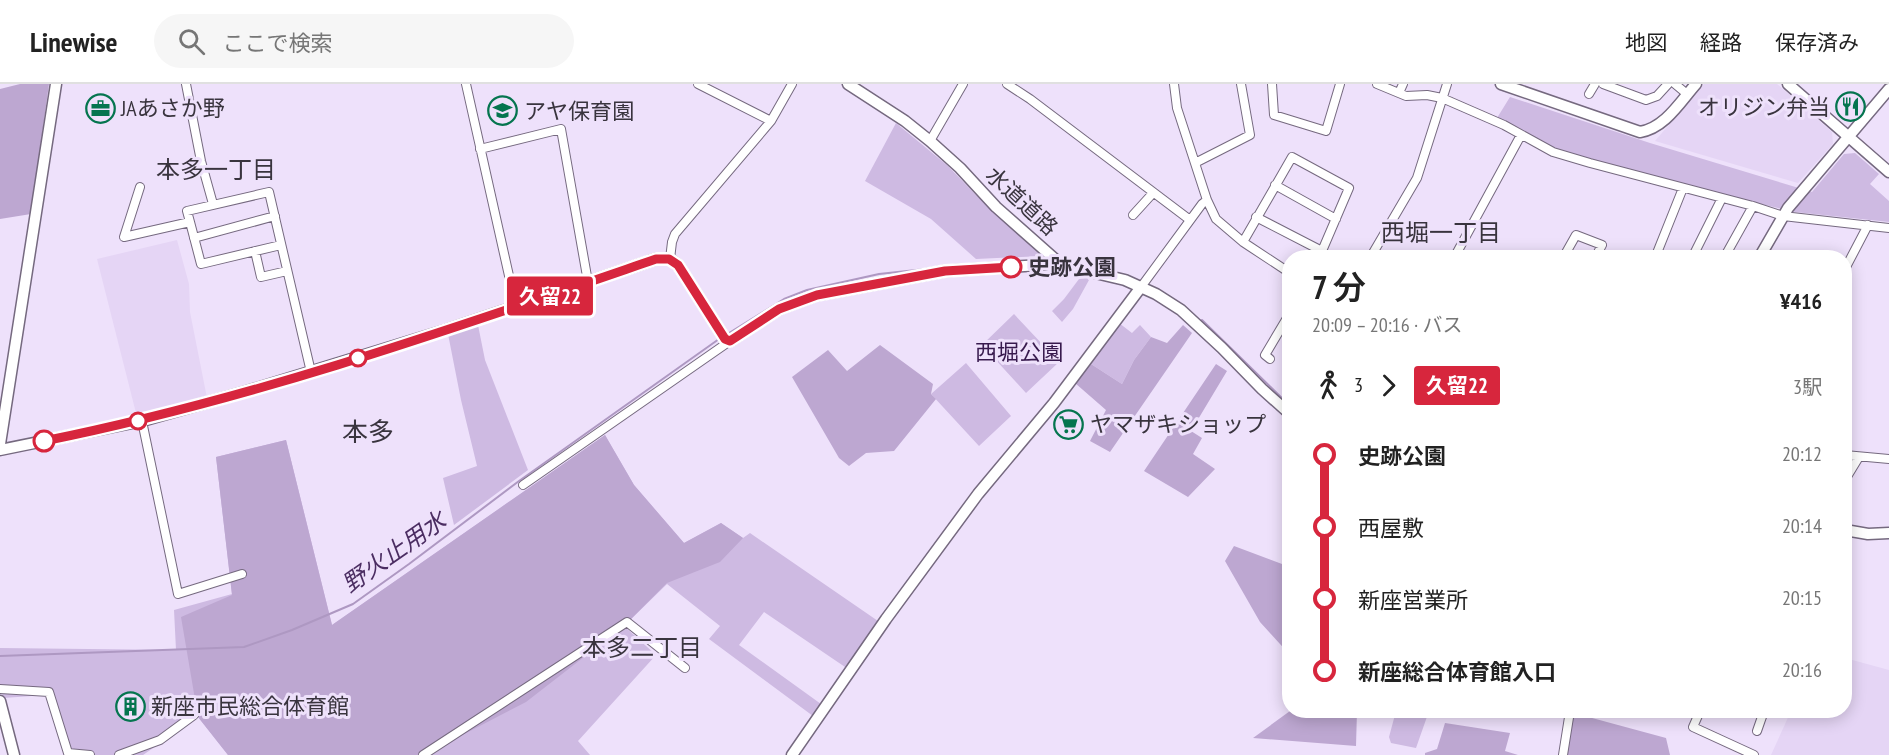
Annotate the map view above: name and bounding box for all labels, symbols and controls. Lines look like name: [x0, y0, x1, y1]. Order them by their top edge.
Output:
search box: [154, 14, 574, 68]
text: Linewise: [30, 23, 118, 60]
icon: search: [175, 25, 208, 58]
text: ここで検索: [223, 29, 333, 57]
text: 地図: [1625, 29, 1667, 56]
text: 経路: [1700, 29, 1742, 56]
text: 保存済み: [1775, 29, 1859, 56]
restaurant icon: オリジン弁当: [1835, 91, 1867, 123]
office icon: JAあさか野: [84, 92, 116, 124]
place label: オリジン弁当: [1698, 93, 1830, 121]
place label: JAあさか野: [120, 94, 225, 122]
school or university icon: アヤ保育園: [487, 95, 519, 127]
place label: アヤ保育園: [524, 97, 634, 125]
district label: 本多一丁目: [156, 154, 276, 185]
street label: 水道道路: [980, 161, 1064, 241]
district label: 西堀一丁目: [1381, 217, 1501, 248]
place label: 史跡公園: [1028, 253, 1116, 281]
marker: 史跡公園: [1000, 256, 1022, 278]
text: 7 分: [1312, 265, 1366, 308]
line badge: 久留22: [508, 276, 592, 316]
text: 久留22: [519, 283, 581, 310]
text: ¥416: [1780, 287, 1822, 315]
text: 20:09 – 20:16 · バス: [1312, 312, 1463, 338]
park label: 西堀公園: [975, 338, 1063, 366]
unlabelled marker: [349, 349, 367, 367]
icon: walk: [1312, 369, 1345, 402]
icon: forward: [1372, 369, 1405, 402]
text: 3: [1354, 372, 1363, 398]
text: 久留22: [1426, 372, 1488, 399]
text: 3駅: [1793, 374, 1822, 400]
supermarket icon: ヤマザキショップ: [1053, 408, 1085, 440]
place label: ヤマザキショップ: [1090, 410, 1266, 438]
unlabelled marker: [129, 412, 147, 430]
district label: 本多: [342, 415, 394, 448]
unlabelled marker: [33, 430, 55, 452]
text: 20:12: [1782, 441, 1822, 467]
text: 史跡公園: [1358, 442, 1446, 470]
water label: 野火止用水: [336, 503, 454, 599]
text: 20:14: [1782, 513, 1822, 539]
text: 西屋敷: [1358, 514, 1424, 542]
text: 20:15: [1782, 585, 1822, 611]
text: 新座営業所: [1358, 586, 1468, 614]
district label: 本多二丁目: [582, 632, 702, 663]
text: 20:16: [1782, 657, 1822, 683]
text: 新座総合体育館入口: [1358, 658, 1556, 686]
building icon: 新座市民総合体育館: [114, 690, 146, 722]
place label: 新座市民総合体育館: [151, 692, 349, 720]

